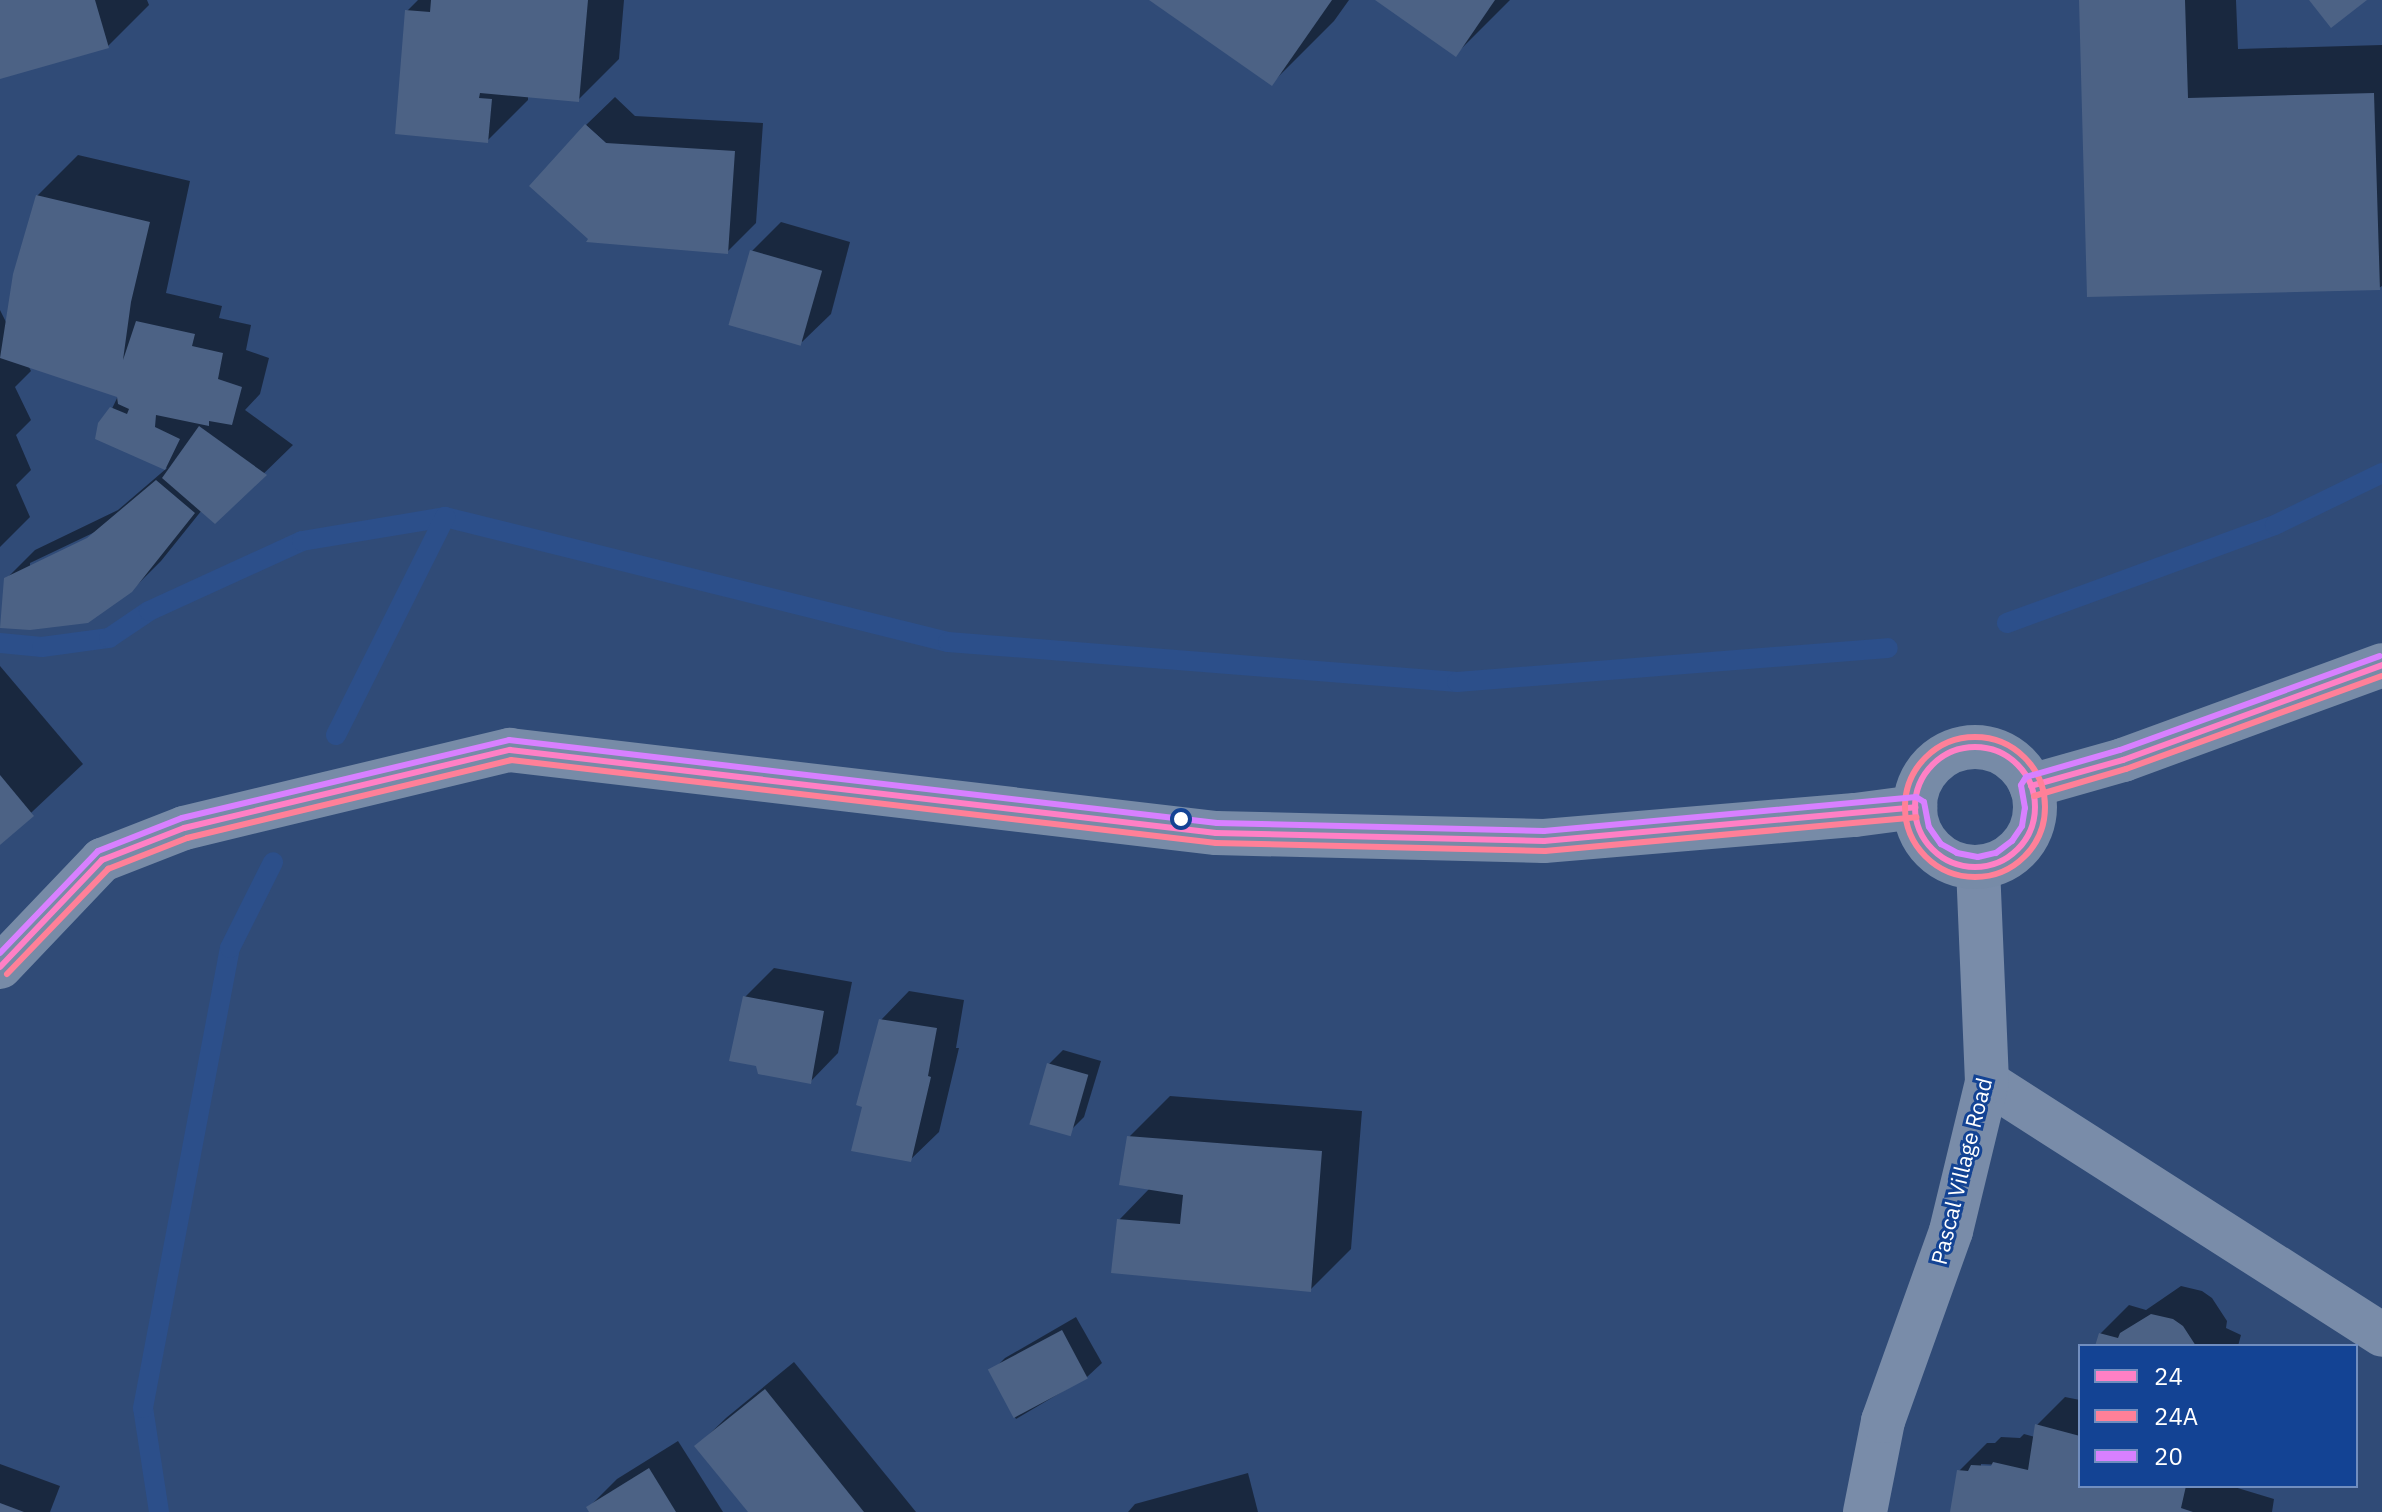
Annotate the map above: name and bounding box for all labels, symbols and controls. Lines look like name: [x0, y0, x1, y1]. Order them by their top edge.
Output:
unlabelled marker: [1173, 811, 1189, 827]
street label: Pascal Village Road: [1925, 1075, 1997, 1267]
legend: [2078, 1344, 2358, 1488]
text: 24: [2154, 1360, 2183, 1392]
text: 24A: [2154, 1400, 2198, 1432]
text: 20: [2154, 1440, 2183, 1472]

